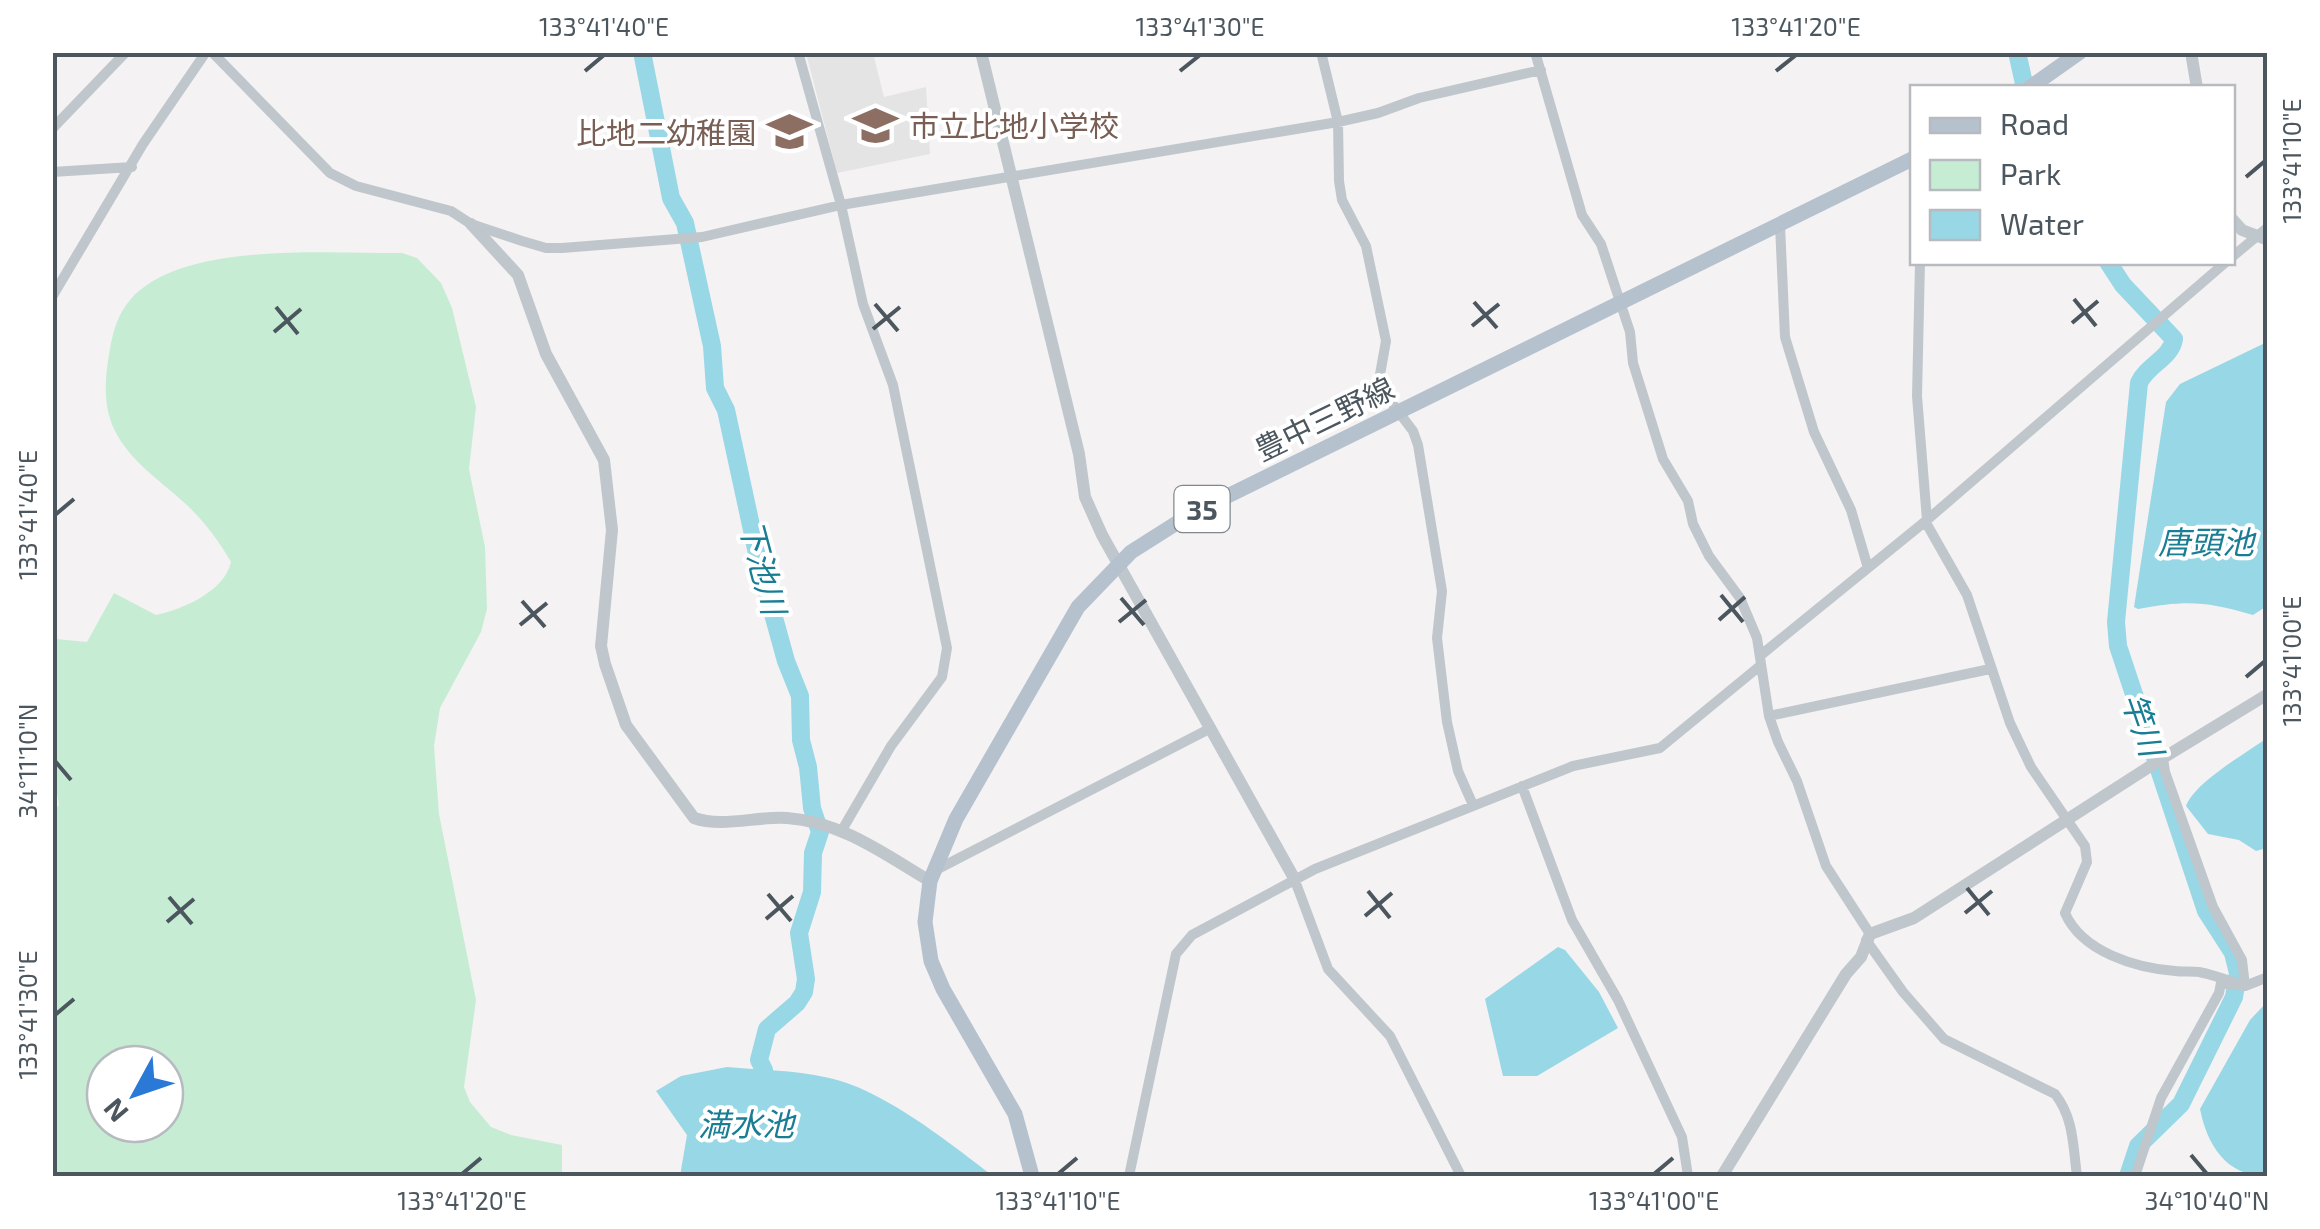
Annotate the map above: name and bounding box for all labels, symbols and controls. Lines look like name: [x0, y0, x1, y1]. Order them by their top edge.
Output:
text: 133°41'40"E: [539, 11, 669, 41]
text: 133°41'30"E: [1135, 11, 1265, 41]
text: 133°41'20"E: [1731, 11, 1861, 41]
legend: [1910, 85, 2235, 265]
text: 133°41'10"E: [2276, 98, 2306, 224]
school or university icon: 市立比地小学校: [852, 101, 900, 149]
text: Road: [2000, 105, 2069, 141]
place label: 市立比地小学校: [909, 107, 1119, 143]
school or university icon: 比地二幼稚園: [765, 108, 813, 156]
place label: 比地二幼稚園: [576, 114, 756, 150]
text: Park: [2000, 155, 2061, 191]
text: Water: [2000, 205, 2084, 241]
street label: 豊中三野線: [1249, 369, 1399, 467]
text: 133°41'40"E: [12, 450, 42, 580]
road number: 35: [1174, 486, 1230, 532]
water label: 下池川: [733, 516, 796, 621]
water label: 唐頭池: [2158, 522, 2257, 560]
text: 133°41'00"E: [2276, 596, 2306, 726]
water label: 竿川: [2116, 688, 2173, 763]
text: 34°11'10"N: [12, 704, 42, 818]
text: 133°41'30"E: [12, 950, 42, 1080]
north arrow: [85, 1044, 185, 1144]
text: N: [96, 1092, 135, 1129]
water label: 満水池: [698, 1104, 797, 1142]
text: 133°41'20"E: [397, 1185, 527, 1215]
text: 133°41'10"E: [995, 1185, 1121, 1215]
text: 133°41'00"E: [1589, 1185, 1719, 1215]
text: 34°10'40"N: [2144, 1185, 2270, 1215]

